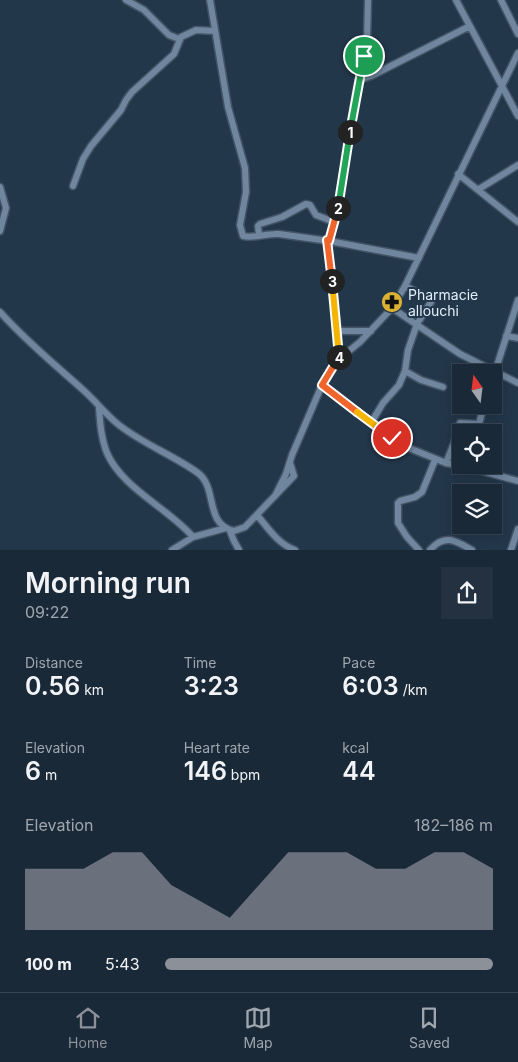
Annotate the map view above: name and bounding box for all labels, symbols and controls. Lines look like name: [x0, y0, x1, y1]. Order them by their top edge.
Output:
pin: [343, 35, 385, 77]
icon: arrive: [350, 42, 378, 70]
pin: 1: [338, 120, 362, 144]
text: 1: [347, 124, 354, 141]
pin: 2: [326, 196, 350, 220]
text: 2: [334, 200, 343, 217]
pin: 3: [320, 268, 344, 294]
text: 3: [328, 273, 337, 290]
place label: Pharmacie allouchi: [408, 286, 478, 319]
pharmacy icon: Pharmacie allouchi: [380, 290, 404, 314]
pin: 4: [326, 344, 352, 370]
text: 4: [335, 349, 344, 366]
north arrow: [452, 364, 502, 414]
map controls: [452, 364, 502, 534]
pin: [371, 417, 413, 459]
icon: check: [378, 424, 406, 452]
button: locate: [452, 424, 502, 474]
button: layers: [452, 484, 502, 534]
text: Morning run: [25, 566, 191, 600]
button: share: [441, 567, 493, 619]
text: 09:22: [25, 602, 69, 622]
text: Distance: [25, 654, 83, 671]
text: Time: [184, 654, 217, 671]
text: Pace: [342, 654, 375, 671]
text: 0.56: [25, 671, 80, 701]
text: 3:23: [184, 671, 239, 701]
text: 6:03: [342, 671, 399, 701]
text: km: [80, 681, 104, 698]
text: /km: [399, 681, 428, 698]
text: Elevation: [25, 739, 85, 756]
text: Heart rate: [184, 739, 250, 756]
text: kcal: [342, 739, 369, 756]
text: 6: [25, 756, 41, 786]
text: 146: [184, 756, 227, 786]
text: 44: [342, 756, 376, 786]
text: m: [41, 766, 57, 783]
text: bpm: [227, 766, 260, 783]
text: Elevation: [25, 815, 94, 835]
text: 182–186 m: [414, 815, 493, 835]
text: 100 m: [25, 954, 72, 974]
text: 5:43: [105, 954, 140, 974]
tab: Home: [68, 1004, 107, 1051]
tab: Map: [244, 1004, 273, 1051]
tab: Saved: [409, 1004, 450, 1051]

